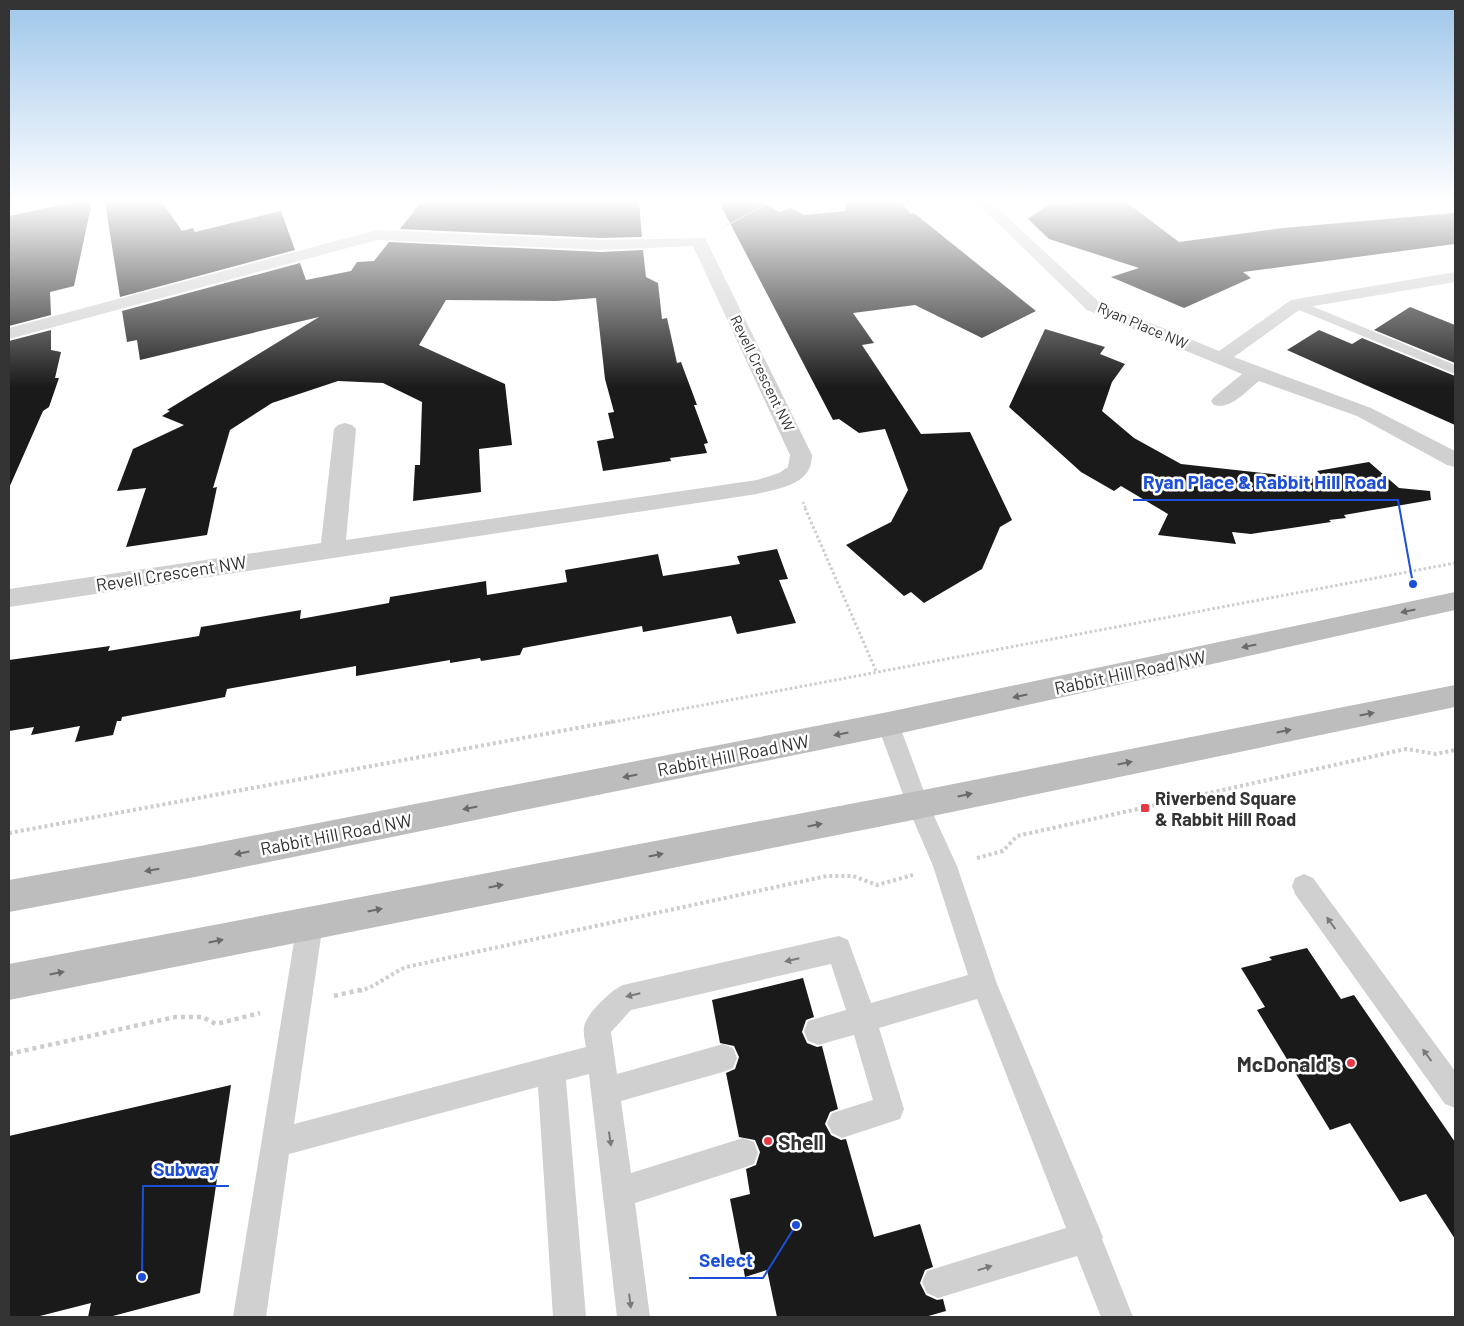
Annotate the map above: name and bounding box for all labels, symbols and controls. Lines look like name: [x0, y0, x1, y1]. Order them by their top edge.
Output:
street label: Ryan Place NW: [1095, 298, 1191, 352]
street label: Revell Crescent NW: [727, 312, 799, 434]
callout: Ryan Place & Rabbit Hill Road: [1133, 466, 1398, 500]
text: Ryan Place & Rabbit Hill Road: [1143, 470, 1387, 493]
street label: Revell Crescent NW: [94, 550, 248, 596]
one-way arrow: [1400, 607, 1415, 615]
one-way arrow: [1241, 642, 1256, 650]
street label: Rabbit Hill Road NW: [1052, 645, 1208, 699]
one-way arrow: [1012, 692, 1028, 700]
one-way arrow: [1359, 710, 1374, 718]
one-way arrow: [1276, 726, 1292, 734]
street label: Rabbit Hill Road NW: [655, 729, 811, 781]
one-way arrow: [833, 730, 848, 738]
one-way arrow: [1117, 758, 1133, 766]
one-way arrow: [622, 772, 637, 780]
place label: Riverbend Square & Rabbit Hill Road: [1155, 787, 1297, 830]
one-way arrow: [958, 791, 973, 799]
marker: Riverbend Square & Rabbit Hill Road: [1139, 802, 1151, 814]
one-way arrow: [462, 804, 478, 812]
street label: Rabbit Hill Road NW: [258, 808, 414, 860]
one-way arrow: [808, 820, 824, 828]
one-way arrow: [235, 849, 250, 857]
one-way arrow: [648, 851, 664, 859]
one-way arrow: [144, 867, 160, 875]
one-way arrow: [489, 882, 504, 890]
one-way arrow: [368, 905, 384, 913]
one-way arrow: [1326, 916, 1336, 930]
one-way arrow: [208, 937, 224, 945]
one-way arrow: [784, 956, 799, 964]
one-way arrow: [49, 969, 64, 977]
one-way arrow: [626, 991, 641, 999]
one-way arrow: [1422, 1048, 1432, 1062]
place label: McDonald's: [1237, 1051, 1341, 1076]
marker: McDonald's: [1345, 1057, 1357, 1069]
place label: Shell: [778, 1129, 824, 1154]
one-way arrow: [606, 1132, 614, 1148]
marker: Shell: [762, 1135, 774, 1147]
callout: Subway: [143, 1152, 229, 1186]
text: Subway: [153, 1157, 219, 1180]
callout: Select: [689, 1244, 763, 1278]
text: Select: [699, 1248, 753, 1271]
one-way arrow: [978, 1264, 993, 1272]
one-way arrow: [627, 1293, 635, 1309]

